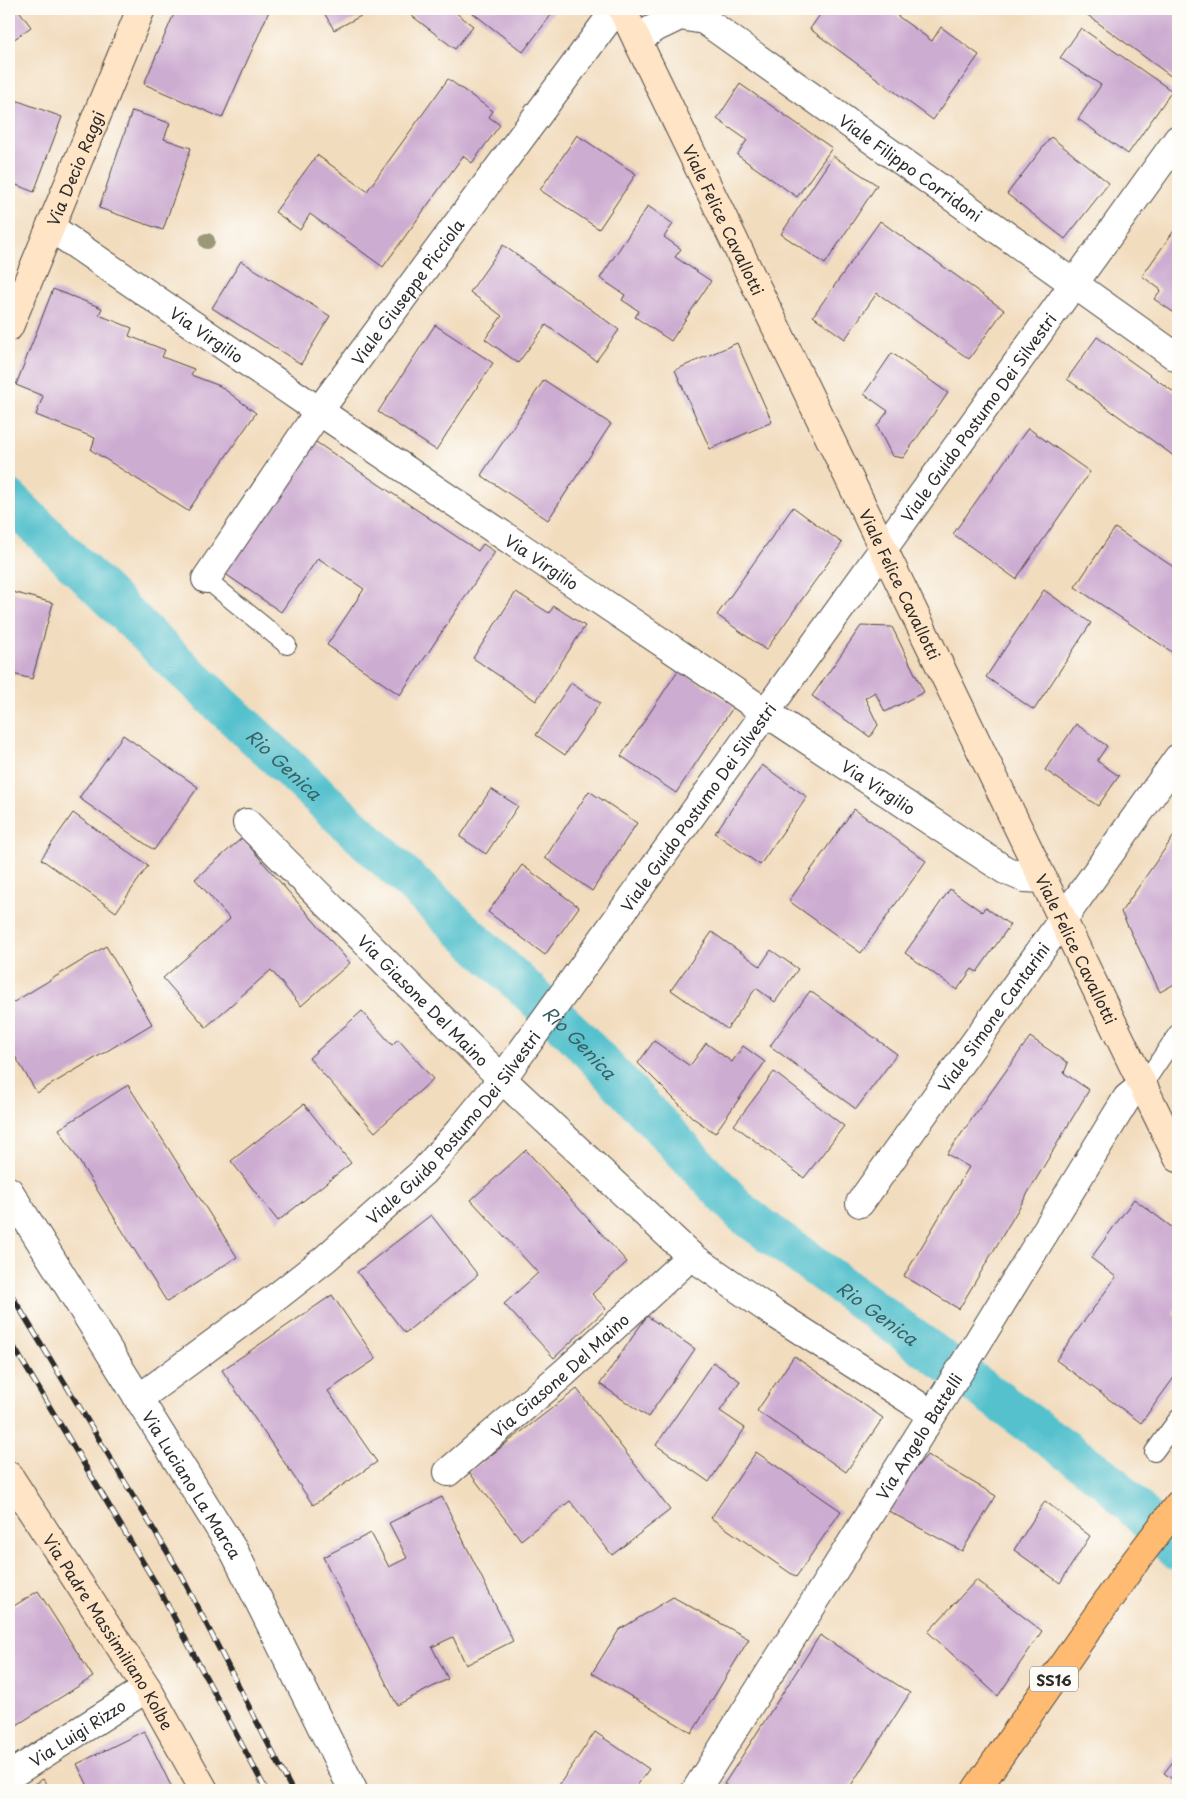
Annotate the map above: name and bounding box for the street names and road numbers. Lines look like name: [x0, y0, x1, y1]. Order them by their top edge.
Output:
street label: Via Decio Raggi: [40, 107, 110, 229]
street label: Viale Filippo Corridoni: [834, 108, 987, 227]
street label: Viale Felice Cavallotti: [677, 140, 771, 299]
street label: Viale Giuseppe Picciola: [345, 213, 470, 370]
street label: Via Virgilio: [165, 300, 249, 368]
street label: Viale Guido Postumo Dei Silvestri: [895, 308, 1061, 527]
street label: Viale Felice Cavallotti: [854, 505, 947, 664]
street label: Via Virgilio: [500, 528, 584, 595]
street label: Viale Guido Postumo Dei Silvestri: [614, 697, 781, 916]
street label: Via Virgilio: [837, 753, 921, 820]
street label: Viale Felice Cavallotti: [1030, 869, 1123, 1028]
street label: Via Giasone Del Maino: [352, 929, 495, 1071]
street label: Viale Simone Cantarini: [931, 937, 1055, 1096]
street label: Viale Guido Postumo Dei Silvestri: [360, 1025, 545, 1229]
street label: Via Giasone Del Maino: [485, 1307, 634, 1443]
street label: Via Angelo Battelli: [870, 1368, 967, 1504]
street label: Via Luciano La Marca: [137, 1406, 248, 1563]
street label: Via Padre Massimiliano Kolbe: [38, 1529, 180, 1734]
road number: SS16: [1030, 1666, 1078, 1692]
street label: Via Luigi Rizzo: [24, 1693, 130, 1772]

